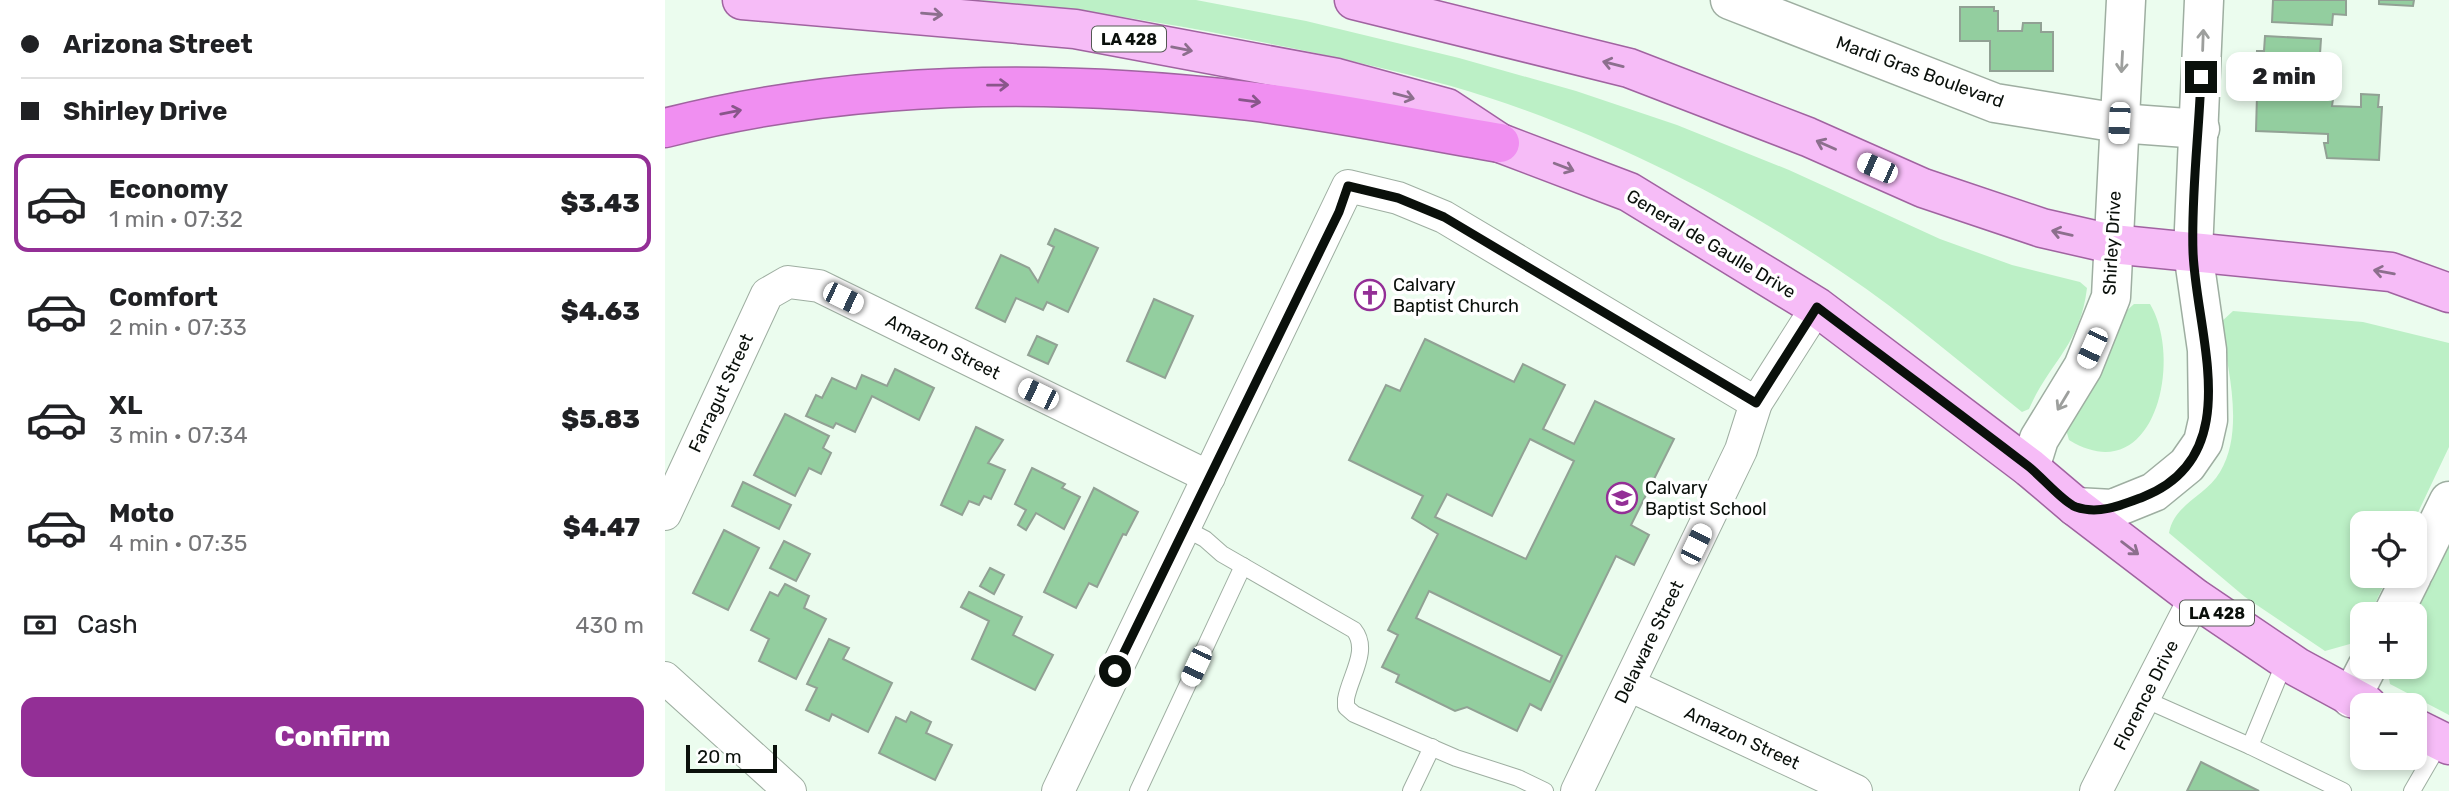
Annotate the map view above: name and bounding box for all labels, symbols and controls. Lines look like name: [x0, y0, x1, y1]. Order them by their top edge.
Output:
one-way arrow: [921, 8, 943, 21]
road number: LA 428: [1092, 26, 1166, 52]
text: Arizona Street: [63, 29, 253, 60]
one-way arrow: [2196, 29, 2209, 52]
street label: Mardi Gras Boulevard: [1833, 31, 2007, 113]
one-way arrow: [1170, 43, 1193, 56]
one-way arrow: [2116, 50, 2129, 73]
callout: 2 min: [2225, 52, 2341, 102]
one-way arrow: [1603, 57, 1625, 70]
route end: [2185, 61, 2217, 93]
text: 2 min: [2252, 62, 2316, 90]
one-way arrow: [987, 78, 1010, 92]
one-way arrow: [1392, 90, 1415, 103]
one-way arrow: [1238, 95, 1260, 108]
text: Shirley Drive: [63, 96, 227, 127]
car: [2108, 101, 2131, 145]
one-way arrow: [719, 104, 742, 118]
one-way arrow: [1816, 138, 1837, 151]
car: [1854, 150, 1901, 186]
one-way arrow: [1552, 162, 1574, 175]
icon: car: [25, 172, 88, 235]
text: Economy: [109, 174, 228, 205]
street label: General de Gaulle Drive: [1622, 185, 1800, 303]
text: $3.43: [560, 188, 640, 219]
street label: Shirley Drive: [2098, 190, 2126, 296]
text: 1 min · 07:32: [109, 205, 243, 233]
one-way arrow: [2051, 225, 2073, 238]
one-way arrow: [2373, 265, 2396, 278]
place label: Calvary Baptist Church: [1393, 274, 1519, 317]
church icon: Calvary Baptist Church: [1353, 278, 1387, 312]
car: [820, 279, 867, 317]
icon: car: [25, 280, 88, 343]
text: Comfort: [109, 282, 218, 313]
text: $4.63: [561, 296, 640, 327]
street label: Amazon Street: [882, 310, 1004, 384]
text: 2 min · 07:33: [109, 313, 247, 341]
car: [2074, 325, 2111, 371]
street label: Farragut Street: [684, 330, 758, 456]
car: [1015, 375, 1062, 413]
icon: car: [25, 388, 88, 451]
text: XL: [109, 390, 142, 421]
one-way arrow: [2056, 390, 2070, 410]
text: $5.83: [561, 404, 640, 435]
text: 3 min · 07:34: [109, 421, 248, 449]
place label: Calvary Baptist School: [1645, 477, 1767, 520]
school or university icon: Calvary Baptist School: [1605, 481, 1639, 515]
icon: car: [25, 496, 88, 559]
text: Moto: [109, 498, 174, 529]
map controls: [2350, 511, 2427, 770]
button: locate: [2350, 511, 2427, 588]
text: $4.47: [563, 512, 640, 543]
car: [1678, 521, 1715, 567]
text: 4 min · 07:35: [109, 529, 248, 557]
one-way arrow: [2120, 541, 2139, 556]
street label: Delaware Street: [1610, 577, 1688, 707]
road number: LA 428: [2180, 600, 2254, 626]
button: +: [2350, 602, 2427, 679]
icon: cash: [21, 606, 59, 644]
text: Cash: [77, 609, 138, 640]
text: 430 m: [575, 611, 644, 639]
street label: Florence Drive: [2109, 636, 2183, 754]
car: [1178, 643, 1215, 689]
route start: [1099, 655, 1131, 687]
button: −: [2350, 693, 2427, 770]
button: Confirm: [21, 697, 644, 777]
street label: Amazon Street: [1681, 702, 1803, 774]
scale bar: [686, 742, 777, 774]
text: 20 m: [697, 745, 742, 768]

